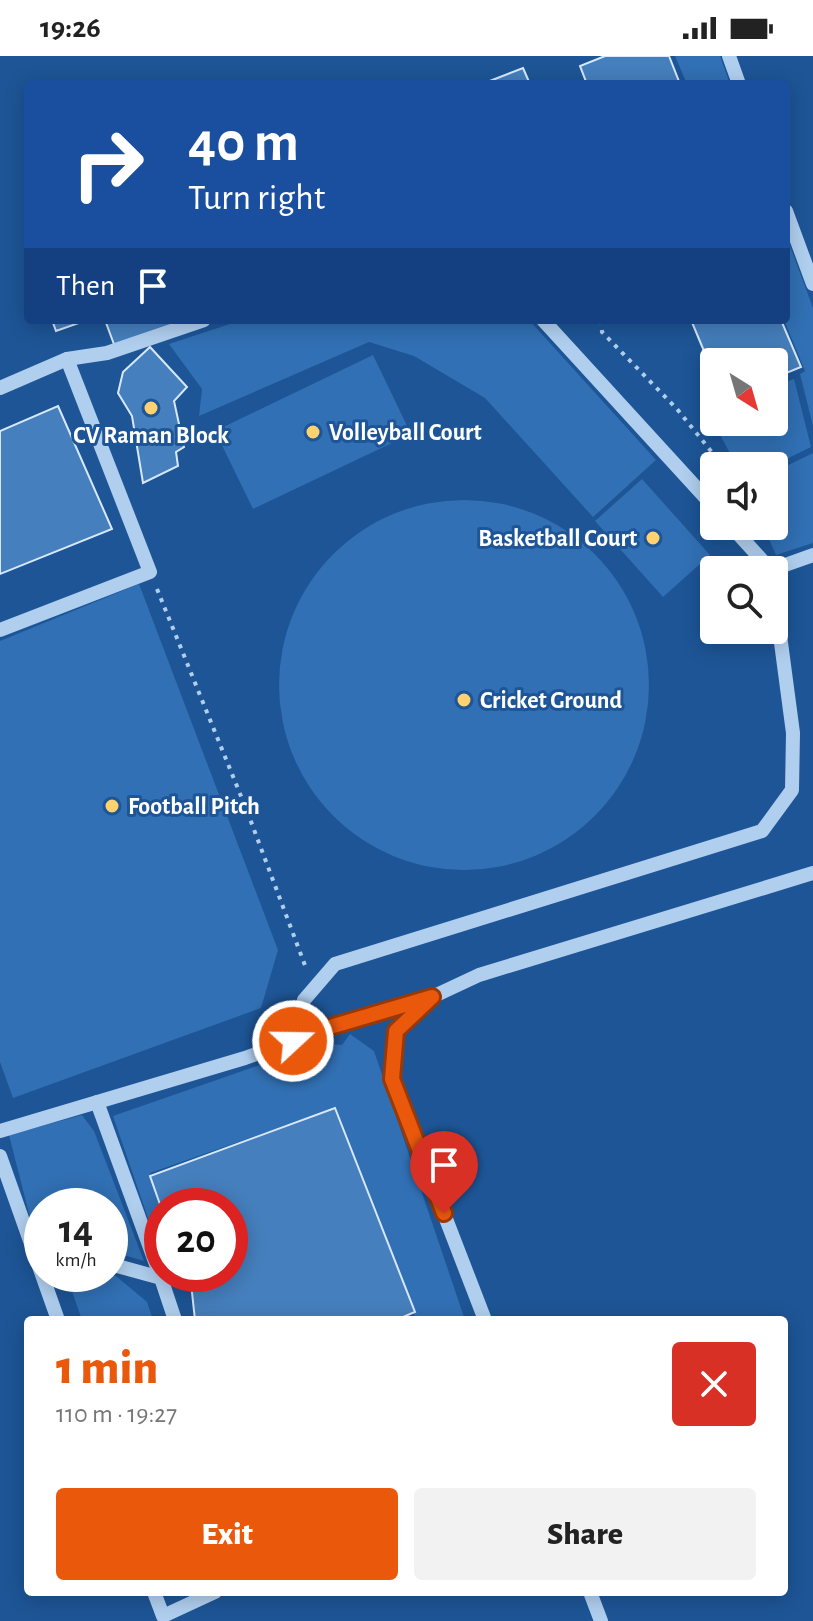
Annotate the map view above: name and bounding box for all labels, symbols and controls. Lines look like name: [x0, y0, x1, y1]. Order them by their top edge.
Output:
text: 19:26: [40, 13, 101, 43]
icon: right: [56, 112, 160, 216]
text: 40 m: [188, 115, 299, 171]
text: Turn right: [188, 180, 325, 216]
icon: arrive: [131, 264, 175, 308]
text: Then: [56, 271, 115, 301]
north arrow: [700, 348, 788, 436]
map controls: [700, 348, 788, 644]
marker: CV Raman Block: [142, 399, 160, 417]
place label: Volleyball Court: [329, 421, 482, 445]
marker: Volleyball Court: [304, 423, 322, 441]
place label: CV Raman Block: [73, 424, 229, 448]
button: sound: [700, 452, 788, 540]
place label: Basketball Court: [478, 527, 637, 551]
marker: Basketball Court: [644, 529, 662, 547]
button: search: [700, 556, 788, 644]
place label: Cricket Ground: [480, 689, 623, 713]
marker: Cricket Ground: [455, 691, 473, 709]
place label: Football Pitch: [128, 795, 260, 819]
marker: Football Pitch: [103, 797, 121, 815]
position arrow: [251, 999, 335, 1083]
pin: [410, 1131, 478, 1213]
icon: arrive: [422, 1143, 466, 1187]
speed limit sign: 20: [144, 1188, 248, 1292]
text: 14: [59, 1210, 93, 1250]
text: km/h: [55, 1250, 97, 1270]
button: close: [672, 1342, 756, 1426]
text: 1 min: [56, 1345, 158, 1393]
text: 110 m · 19:27: [56, 1401, 177, 1427]
button: Exit: [56, 1488, 398, 1580]
button: Share: [414, 1488, 756, 1580]

